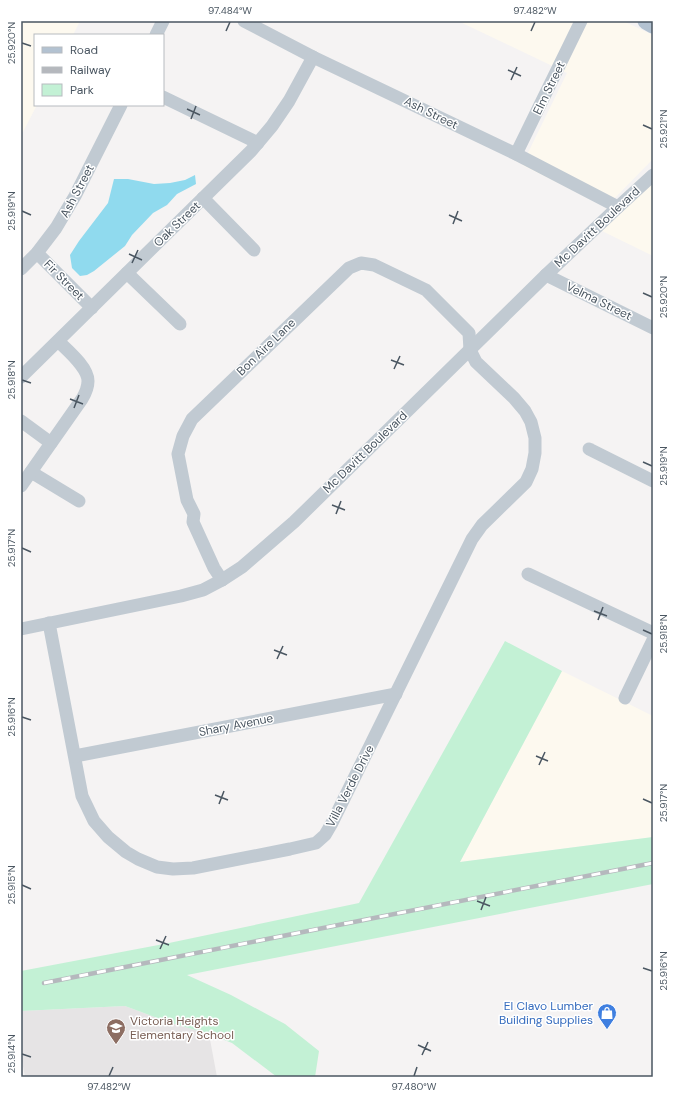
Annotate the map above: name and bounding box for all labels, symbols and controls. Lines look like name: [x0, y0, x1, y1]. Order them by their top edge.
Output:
text: 97.484°W: [208, 4, 252, 17]
text: 97.482°W: [513, 4, 557, 17]
text: 25.920°N: [5, 22, 18, 64]
legend: [34, 34, 164, 106]
text: Road: [70, 42, 98, 58]
street label: Elm Street: [529, 58, 569, 117]
text: Railway: [70, 62, 111, 78]
text: Park: [70, 82, 94, 98]
street label: Ash Street: [401, 93, 461, 133]
text: 25.921°N: [657, 109, 670, 148]
street label: Ash Street: [56, 161, 98, 220]
street label: Mc Davitt Boulevard: [551, 183, 643, 271]
text: 25.919°N: [5, 191, 18, 231]
street label: Oak Street: [150, 198, 204, 250]
street label: Fir Street: [40, 256, 88, 304]
text: 25.920°N: [657, 276, 670, 318]
street label: Velma Street: [564, 278, 635, 324]
street label: Bon Aire Lane: [233, 315, 299, 379]
text: 25.918°N: [5, 360, 18, 400]
street label: Mc Davitt Boulevard: [319, 408, 411, 496]
text: 25.919°N: [657, 446, 670, 486]
text: 25.917°N: [5, 529, 18, 567]
text: 25.918°N: [657, 614, 670, 654]
text: 25.916°N: [5, 697, 18, 737]
street label: Shary Avenue: [197, 710, 275, 740]
street label: Villa Verde Drive: [322, 742, 378, 830]
text: 25.917°N: [657, 784, 670, 822]
text: 25.915°N: [5, 865, 18, 905]
text: 25.916°N: [657, 951, 670, 991]
place label: El Clavo Lumber Building Supplies: [499, 998, 594, 1028]
shop icon: El Clavo Lumber Building Supplies: [596, 1002, 618, 1030]
place label: Victoria Heights Elementary School: [130, 1013, 234, 1043]
school or university icon: Victoria Heights Elementary School: [105, 1017, 127, 1045]
text: 25.914°N: [5, 1034, 18, 1074]
text: 97.482°W: [87, 1080, 131, 1093]
text: 97.480°W: [392, 1080, 437, 1093]

